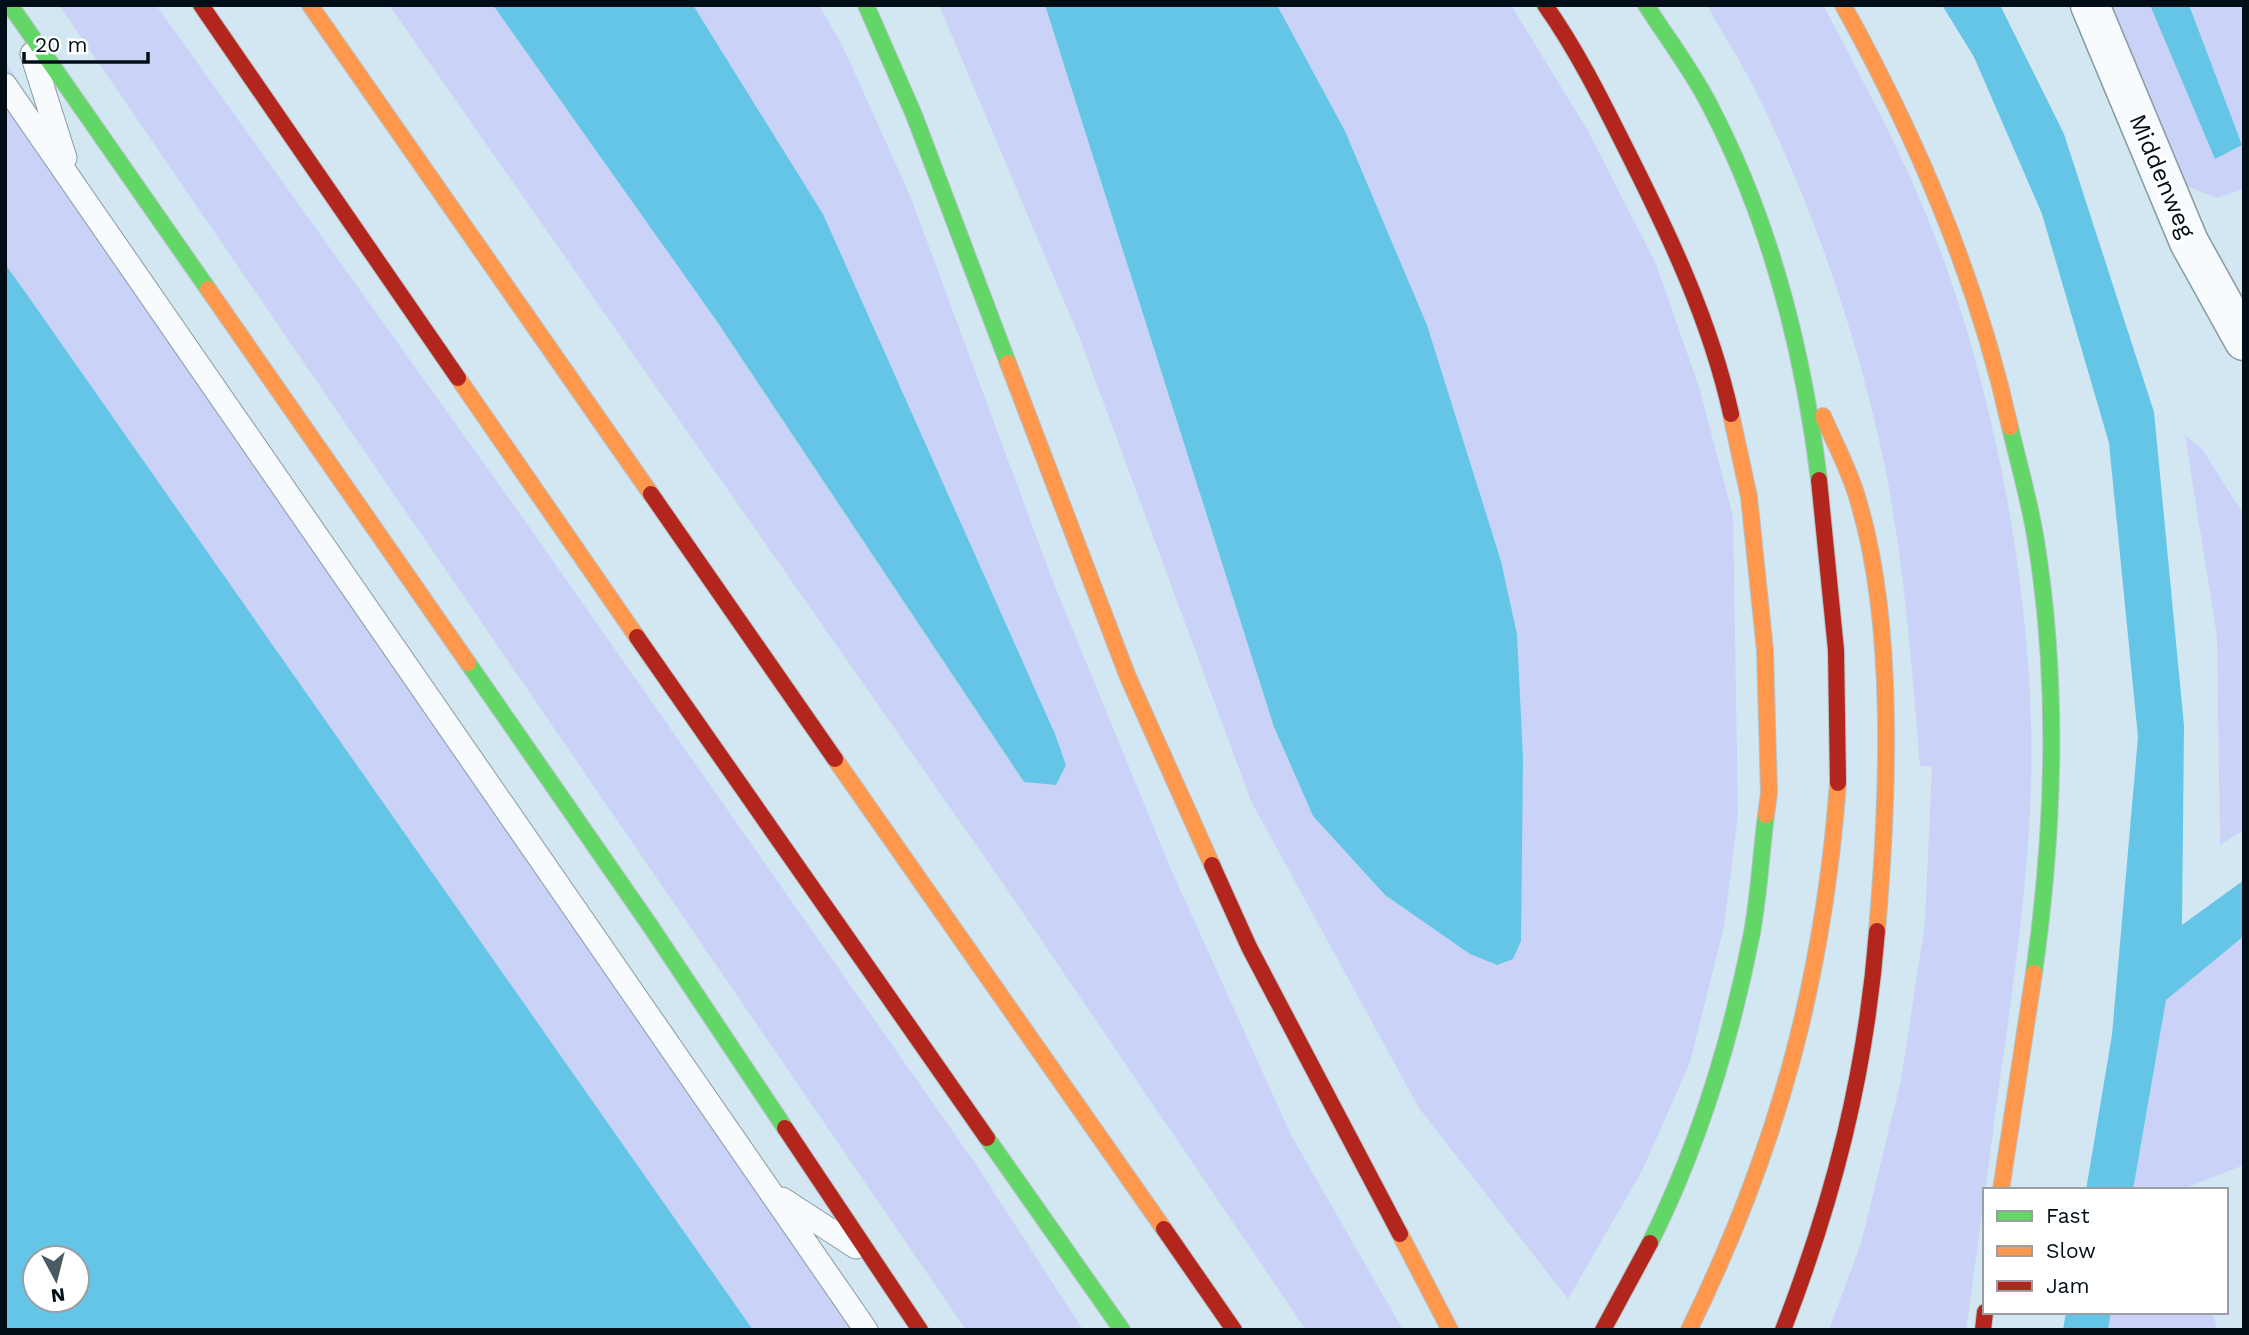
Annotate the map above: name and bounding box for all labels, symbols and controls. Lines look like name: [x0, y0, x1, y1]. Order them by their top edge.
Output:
scale bar: [24, 21, 149, 65]
text: 20 m: [35, 32, 87, 57]
street label: Middenweg: [2123, 110, 2201, 242]
legend: [1983, 1188, 2228, 1314]
text: Fast: [2046, 1203, 2090, 1228]
text: Slow: [2046, 1238, 2096, 1263]
north arrow: [21, 1244, 91, 1314]
text: Jam: [2046, 1273, 2089, 1298]
text: N: [50, 1283, 66, 1308]

